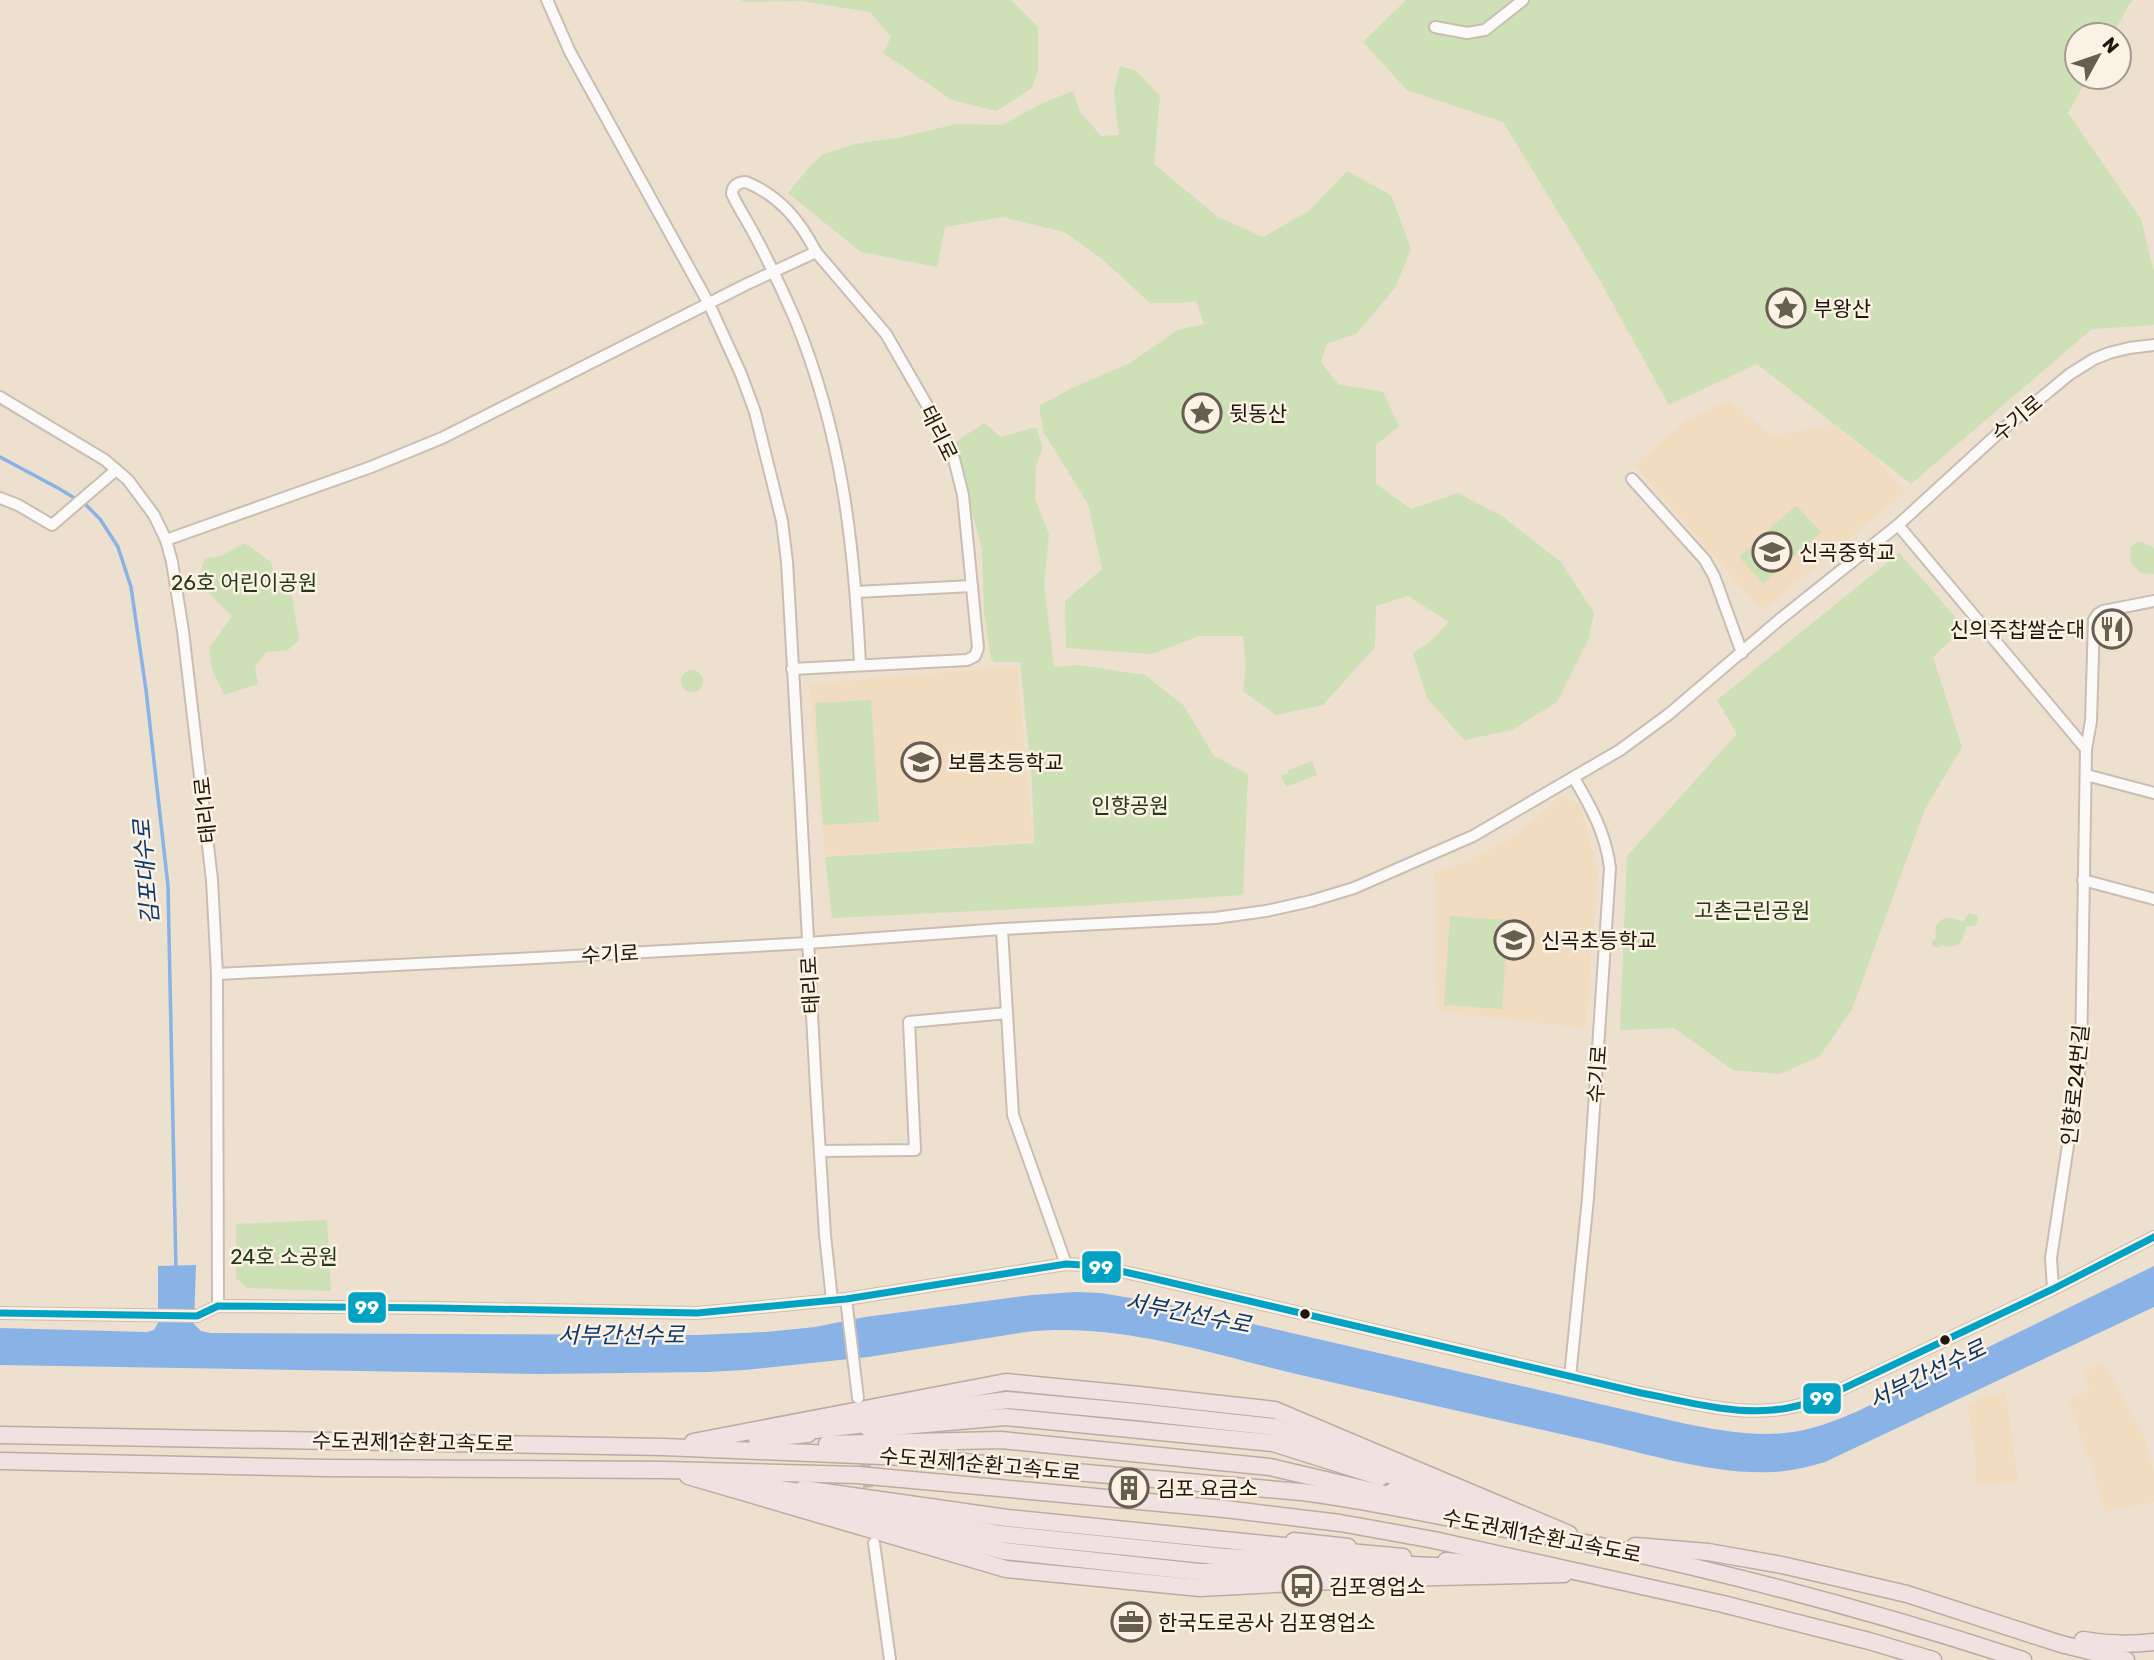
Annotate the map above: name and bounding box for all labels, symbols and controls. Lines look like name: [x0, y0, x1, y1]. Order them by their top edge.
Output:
north arrow: [2063, 21, 2133, 91]
text: N: [2097, 33, 2124, 58]
place icon: 부왕산: [1765, 287, 1807, 329]
place label: 부왕산: [1813, 296, 1871, 321]
street label: 수기로: [1987, 390, 2047, 446]
place icon: 뒷동산: [1181, 392, 1223, 434]
street label: 태리로: [915, 401, 963, 465]
place label: 뒷동산: [1229, 401, 1287, 426]
school or university icon: 신곡중학교: [1751, 531, 1793, 573]
place label: 신곡중학교: [1799, 540, 1896, 565]
park label: 26호 어린이공원: [171, 570, 317, 595]
restaurant icon: 신의주찹쌀순대: [2091, 608, 2133, 650]
place label: 신의주찹쌀순대: [1950, 617, 2085, 642]
school or university icon: 보름초등학교: [900, 741, 942, 783]
place label: 보름초등학교: [948, 750, 1064, 775]
street label: 태리1로: [189, 775, 221, 845]
park label: 인향공원: [1091, 793, 1169, 818]
water label: 김포대수로: [127, 816, 165, 926]
park label: 고촌근린공원: [1694, 898, 1810, 923]
school or university icon: 신곡초등학교: [1493, 919, 1535, 961]
place label: 신곡초등학교: [1541, 928, 1657, 953]
street label: 수기로: [580, 940, 640, 968]
street label: 태리로: [796, 955, 824, 1015]
street label: 인향로24번길: [2056, 1023, 2094, 1147]
street label: 수기로: [1583, 1044, 1611, 1104]
park label: 24호 소공원: [230, 1244, 338, 1269]
line badge: 99: [1081, 1250, 1122, 1284]
text: 99: [1089, 1256, 1113, 1279]
water label: 서부간선수로: [1123, 1287, 1255, 1339]
line badge: 99: [347, 1291, 387, 1324]
text: 99: [355, 1296, 379, 1319]
unlabelled marker: [1298, 1307, 1312, 1321]
water label: 서부간선수로: [558, 1321, 686, 1349]
water label: 서부간선수로: [1864, 1333, 1992, 1414]
unlabelled marker: [1938, 1333, 1952, 1347]
line badge: 99: [1802, 1382, 1842, 1415]
text: 99: [1810, 1387, 1834, 1410]
street label: 수도권제1순환고속도로: [312, 1428, 514, 1456]
street label: 수도권제1순환고속도로: [878, 1443, 1082, 1485]
building icon: 김포 요금소: [1108, 1467, 1150, 1509]
place label: 김포 요금소: [1156, 1476, 1258, 1501]
street label: 수도권제1순환고속도로: [1440, 1504, 1644, 1568]
bus stop icon: 김포영업소: [1281, 1565, 1323, 1607]
place label: 김포영업소: [1329, 1574, 1426, 1599]
office icon: 한국도로공사 김포영업소: [1110, 1601, 1152, 1643]
place label: 한국도로공사 김포영업소: [1158, 1610, 1376, 1635]

